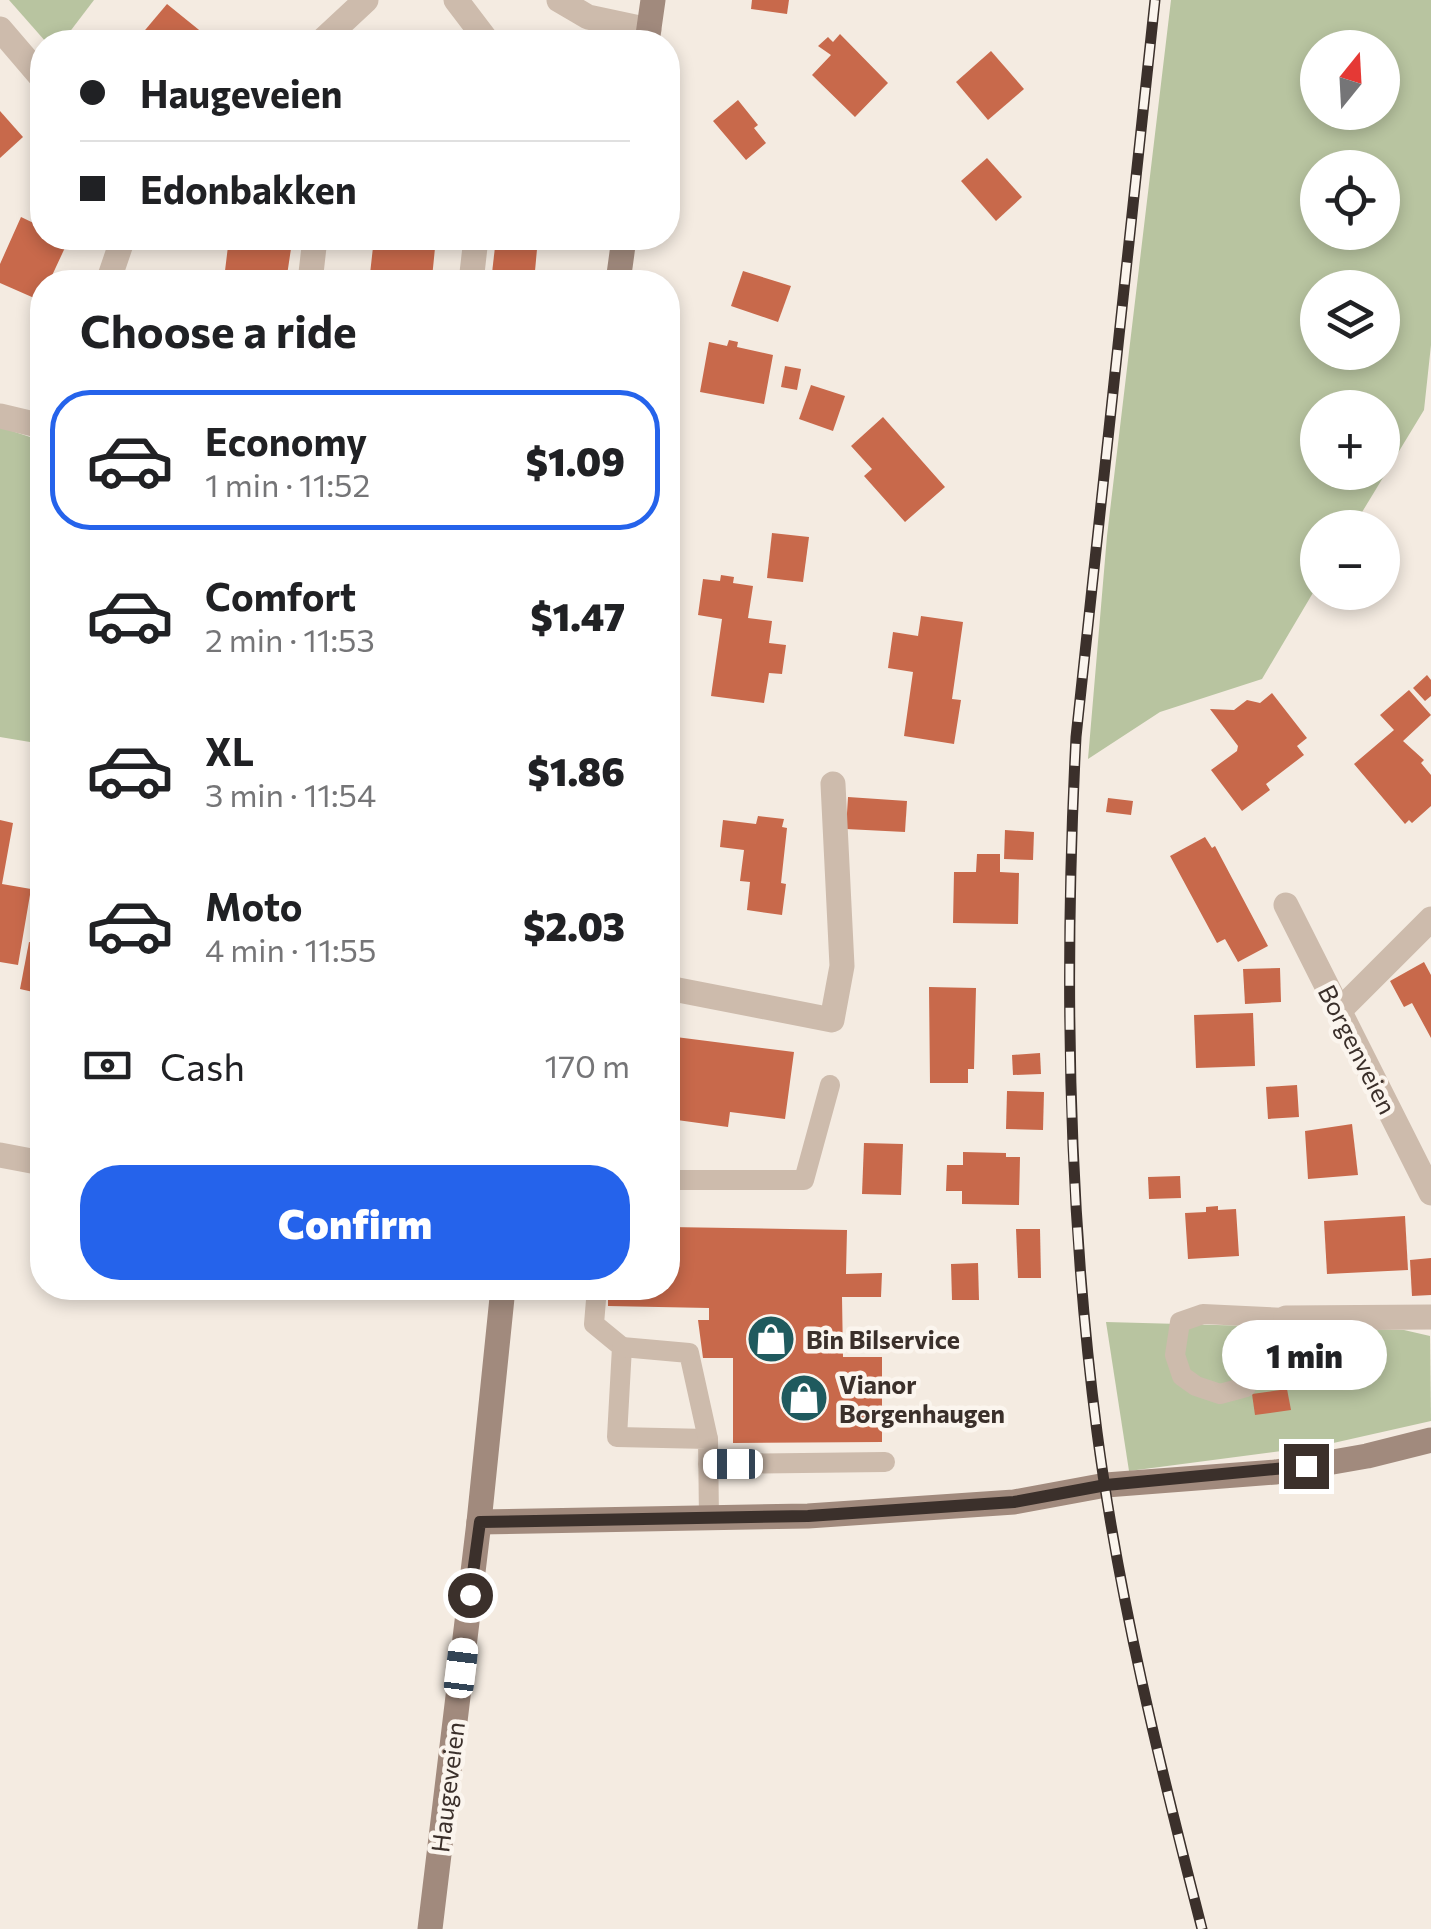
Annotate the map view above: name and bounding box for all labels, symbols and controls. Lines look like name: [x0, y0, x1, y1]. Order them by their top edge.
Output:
north arrow: [1300, 30, 1400, 130]
map controls: [1300, 30, 1400, 610]
text: Haugeveien: [140, 69, 343, 116]
button: locate: [1300, 150, 1400, 250]
text: Edonbakken: [140, 165, 357, 212]
button: layers: [1300, 270, 1400, 370]
text: Choose a ride: [80, 302, 357, 357]
button: +: [1300, 390, 1400, 490]
icon: car: [85, 415, 175, 505]
text: Economy: [205, 417, 367, 464]
text: $1.09: [526, 437, 625, 484]
text: 1 min · 11:52: [205, 464, 370, 504]
button: −: [1300, 510, 1400, 610]
icon: car: [85, 570, 175, 660]
text: Comfort: [205, 572, 356, 619]
text: $1.47: [530, 592, 625, 639]
text: 2 min · 11:53: [205, 619, 375, 659]
icon: car: [85, 725, 175, 815]
text: XL: [205, 727, 254, 774]
text: $1.86: [528, 747, 625, 794]
text: 3 min · 11:54: [205, 774, 376, 814]
icon: car: [85, 880, 175, 970]
text: Moto: [205, 882, 303, 929]
text: $2.03: [523, 902, 625, 949]
text: 4 min · 11:55: [205, 929, 376, 969]
street label: Borgenveien: [1313, 979, 1403, 1119]
icon: cash: [80, 1038, 135, 1093]
text: Cash: [160, 1042, 245, 1089]
text: 170 m: [545, 1045, 630, 1085]
button: Confirm: [80, 1165, 630, 1280]
shop icon: Bin Bilservice: [745, 1313, 797, 1365]
callout: 1 min: [1224, 1321, 1388, 1391]
place label: Bin Bilservice: [806, 1324, 960, 1354]
text: 1 min: [1266, 1335, 1343, 1375]
place label: Vianor Borgenhaugen: [839, 1369, 1005, 1428]
shop icon: Vianor Borgenhaugen: [778, 1372, 830, 1424]
route end: [1284, 1444, 1329, 1489]
car: [703, 1449, 763, 1479]
route start: [448, 1573, 493, 1618]
car: [442, 1636, 480, 1700]
street label: Haugeveien: [424, 1720, 470, 1854]

